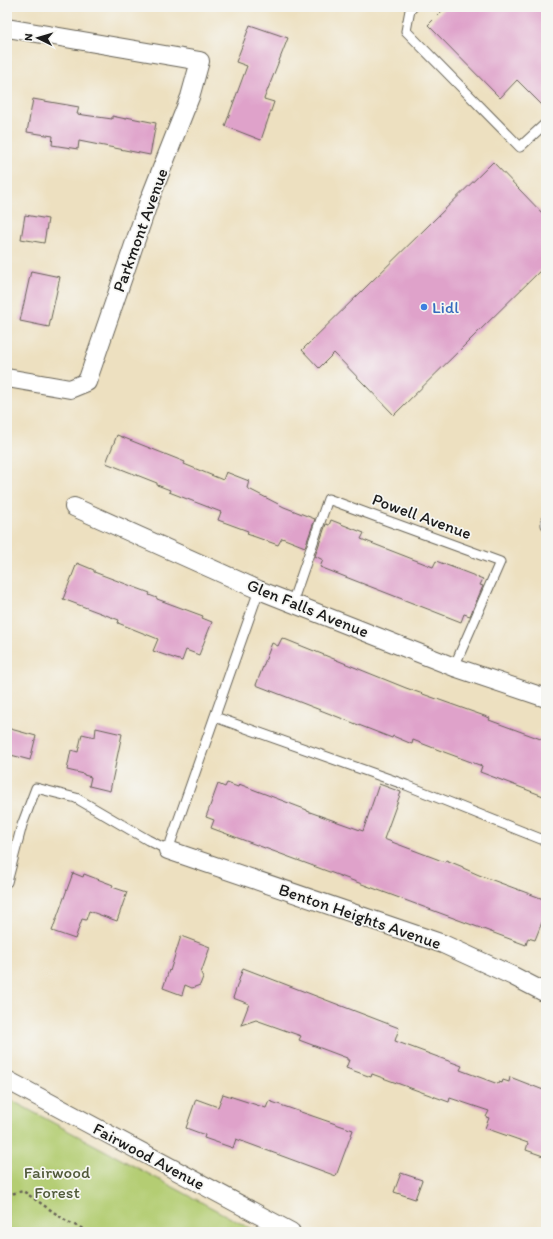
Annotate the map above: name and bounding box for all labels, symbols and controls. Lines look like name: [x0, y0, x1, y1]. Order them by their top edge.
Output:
north arrow: [18, 18, 58, 58]
text: N: [22, 33, 35, 41]
street label: Parkmont Avenue: [108, 165, 172, 295]
place label: Lidl: [432, 297, 459, 317]
marker: Lidl: [419, 302, 429, 312]
street label: Powell Avenue: [370, 489, 474, 543]
street label: Glen Falls Avenue: [244, 574, 372, 642]
street label: Benton Heights Avenue: [276, 879, 444, 953]
street label: Fairwood Avenue: [90, 1118, 208, 1194]
park label: Fairwood Forest: [24, 1162, 91, 1202]

